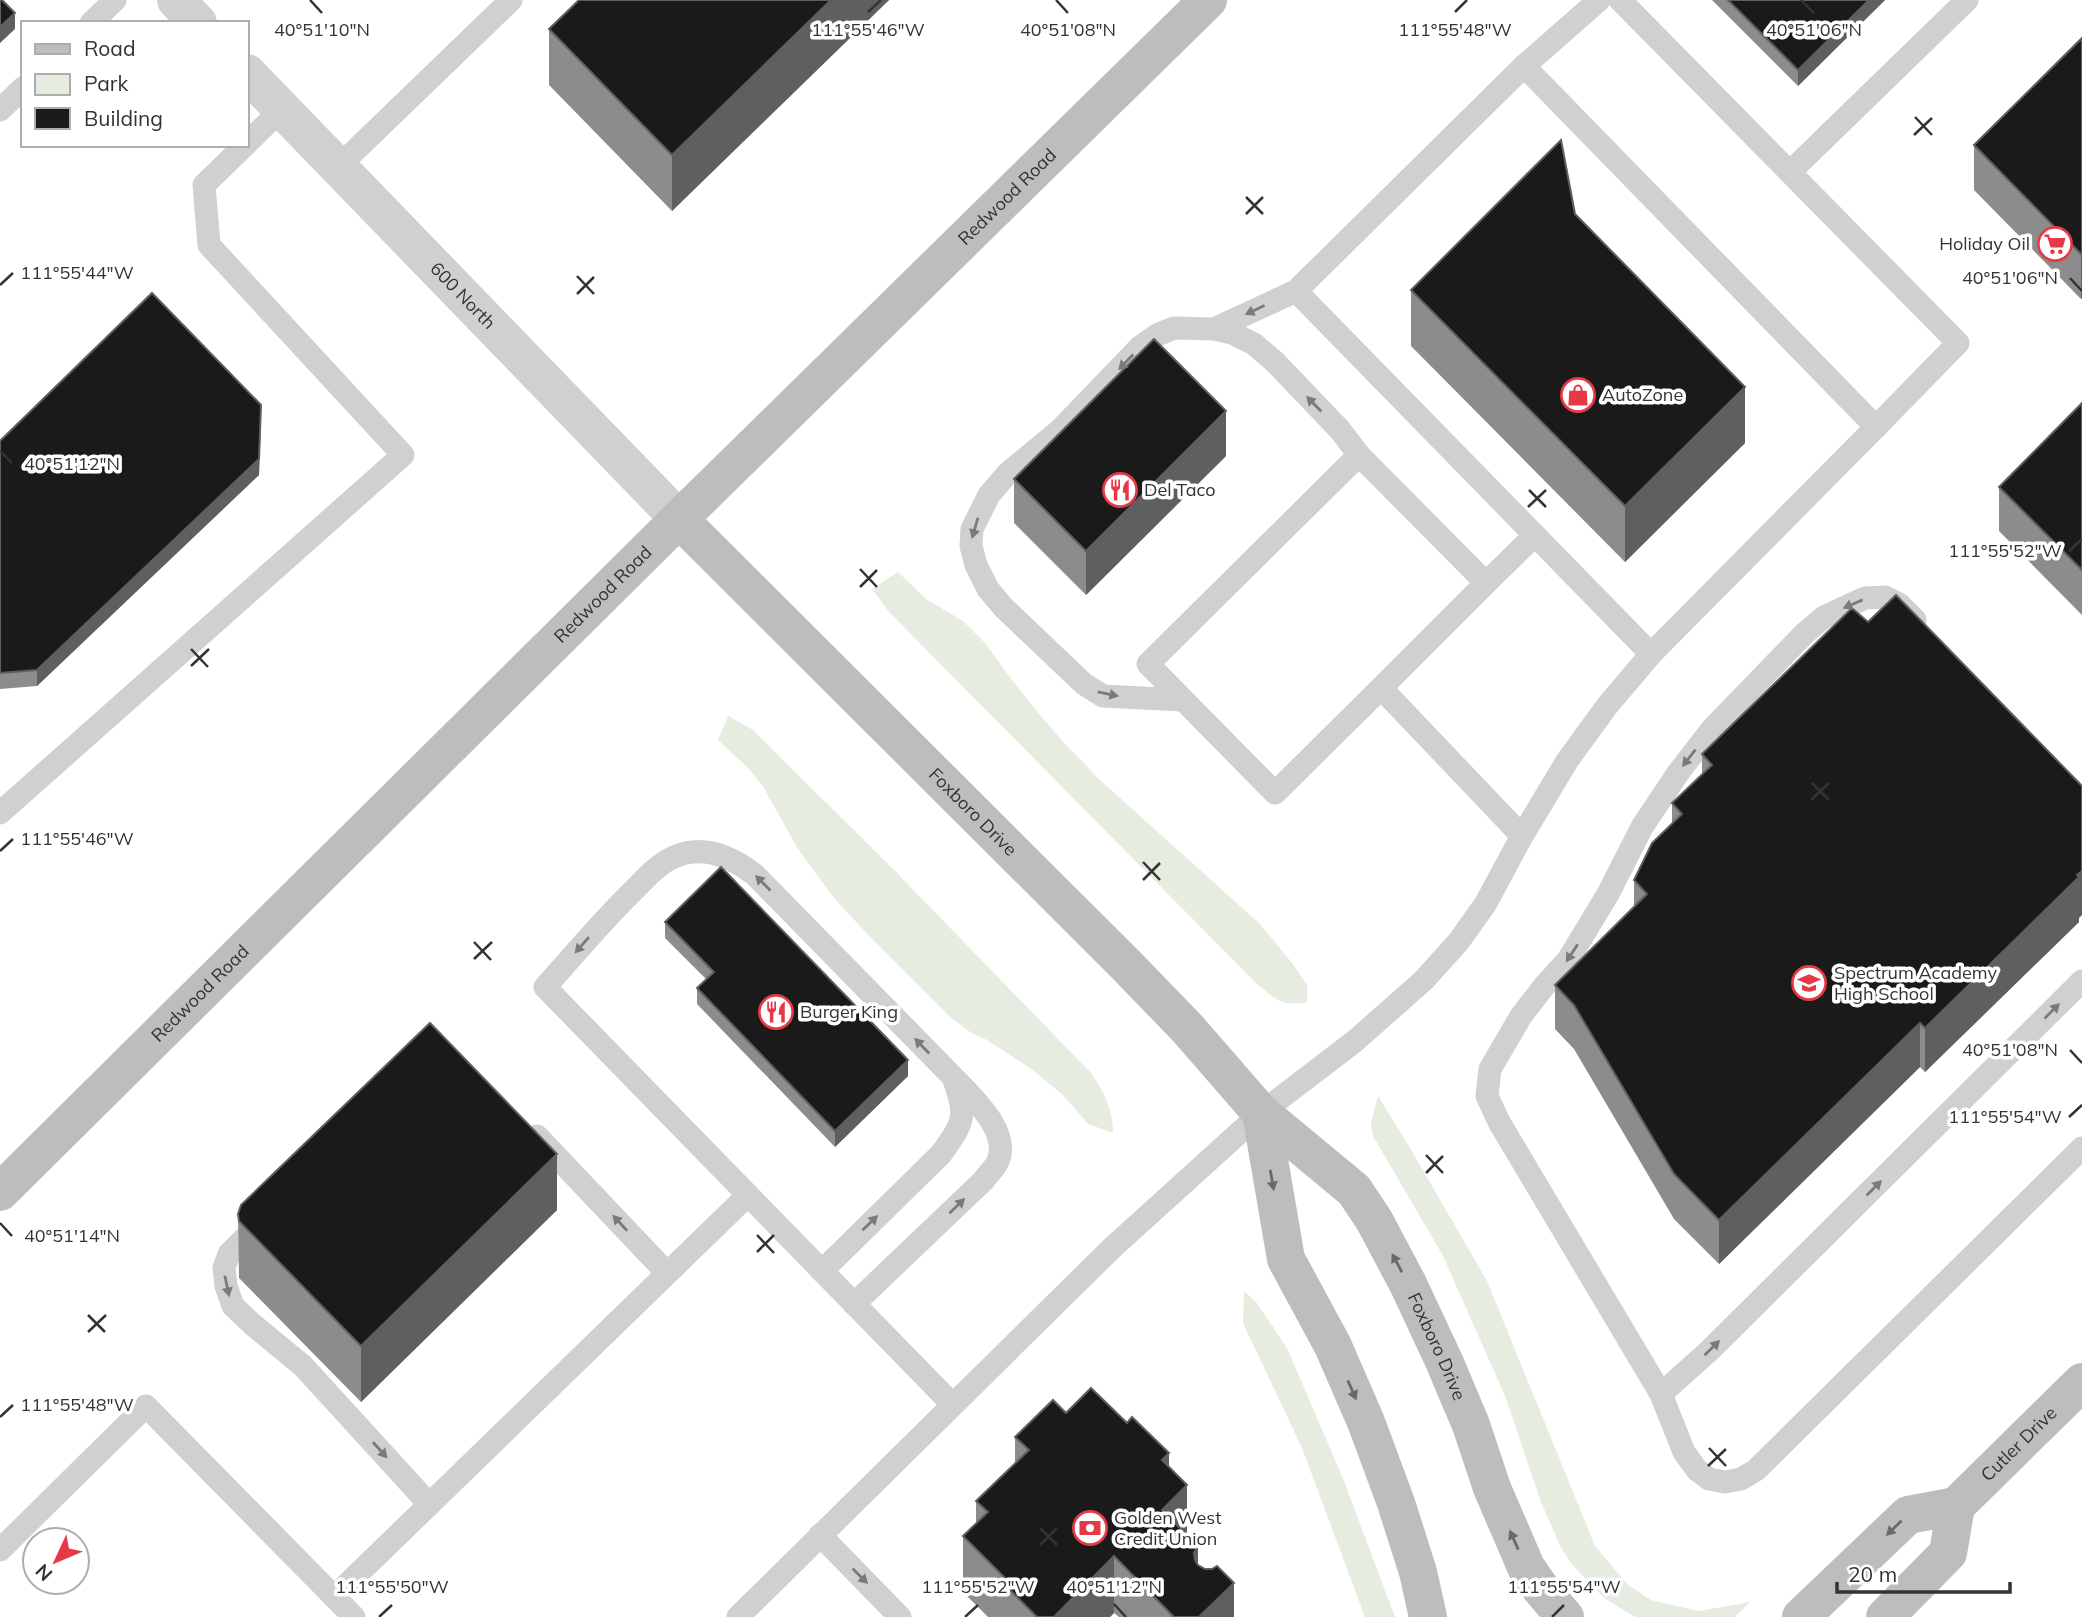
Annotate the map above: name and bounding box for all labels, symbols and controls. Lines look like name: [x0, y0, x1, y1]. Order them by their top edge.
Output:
text: 40°51'10"N: [274, 18, 370, 41]
text: 111°55'46"W: [811, 18, 925, 41]
text: 40°51'08"N: [1020, 18, 1116, 41]
text: 111°55'48"W: [1398, 18, 1512, 41]
text: 40°51'06"N: [1766, 18, 1862, 41]
legend: [21, 21, 248, 147]
text: Road: [84, 35, 135, 61]
text: Park: [84, 70, 128, 96]
text: Building: [84, 105, 163, 131]
street label: Redwood Road: [953, 143, 1061, 250]
supermarket icon: Holiday Oil: [2036, 225, 2074, 263]
place label: Holiday Oil: [1939, 232, 2030, 255]
street label: 600 North: [425, 257, 501, 334]
text: 111°55'44"W: [20, 261, 134, 284]
text: 40°51'06"N: [1962, 266, 2058, 289]
one-way arrow: [1244, 305, 1265, 316]
one-way arrow: [1118, 353, 1135, 370]
shop icon: AutoZone: [1559, 376, 1597, 414]
place label: AutoZone: [1602, 383, 1683, 406]
one-way arrow: [1306, 395, 1323, 412]
text: 40°51'12"N: [24, 452, 120, 475]
restaurant icon: Del Taco: [1101, 471, 1139, 509]
place label: Del Taco: [1144, 478, 1216, 501]
one-way arrow: [969, 517, 980, 539]
text: 111°55'52"W: [1948, 539, 2062, 562]
street label: Redwood Road: [549, 541, 656, 647]
one-way arrow: [1842, 599, 1863, 610]
one-way arrow: [1098, 689, 1120, 700]
one-way arrow: [1682, 749, 1696, 768]
street label: Foxboro Drive: [924, 763, 1022, 861]
text: 111°55'46"W: [20, 827, 134, 850]
one-way arrow: [755, 875, 771, 892]
one-way arrow: [575, 937, 590, 954]
street label: Redwood Road: [146, 940, 254, 1047]
one-way arrow: [1565, 943, 1578, 963]
place label: Spectrum Academy High School: [1834, 961, 1998, 1005]
school or university icon: Spectrum Academy High School: [1790, 964, 1828, 1002]
restaurant icon: Burger King: [757, 993, 795, 1031]
place label: Burger King: [800, 1000, 898, 1023]
one-way arrow: [2044, 1002, 2061, 1019]
one-way arrow: [914, 1037, 931, 1054]
text: 40°51'08"N: [1962, 1038, 2058, 1061]
text: 111°55'54"W: [1948, 1105, 2062, 1128]
one-way arrow: [1267, 1169, 1278, 1191]
one-way arrow: [1865, 1180, 1881, 1197]
one-way arrow: [948, 1198, 965, 1215]
one-way arrow: [613, 1215, 629, 1232]
one-way arrow: [862, 1215, 878, 1232]
text: 40°51'14"N: [24, 1224, 120, 1247]
one-way arrow: [1391, 1253, 1403, 1273]
one-way arrow: [222, 1275, 233, 1297]
street label: Foxboro Drive: [1403, 1289, 1471, 1404]
one-way arrow: [1703, 1341, 1720, 1357]
one-way arrow: [1347, 1380, 1358, 1401]
text: 111°55'48"W: [20, 1393, 134, 1416]
street label: Cutler Drive: [1976, 1401, 2061, 1486]
one-way arrow: [372, 1441, 388, 1459]
place label: Golden West Credit Union: [1114, 1506, 1221, 1550]
bank icon: Golden West Credit Union: [1071, 1509, 1109, 1547]
one-way arrow: [1886, 1520, 1903, 1536]
north arrow: [21, 1526, 91, 1596]
one-way arrow: [1508, 1530, 1520, 1550]
scale bar: [1837, 1550, 2010, 1594]
text: N: [30, 1559, 57, 1586]
text: 20 m: [1848, 1561, 1897, 1587]
one-way arrow: [851, 1567, 867, 1584]
text: 111°55'50"W: [335, 1575, 449, 1598]
text: 111°55'52"W: [921, 1575, 1035, 1598]
text: 40°51'12"N: [1066, 1575, 1162, 1598]
text: 111°55'54"W: [1507, 1575, 1621, 1598]

